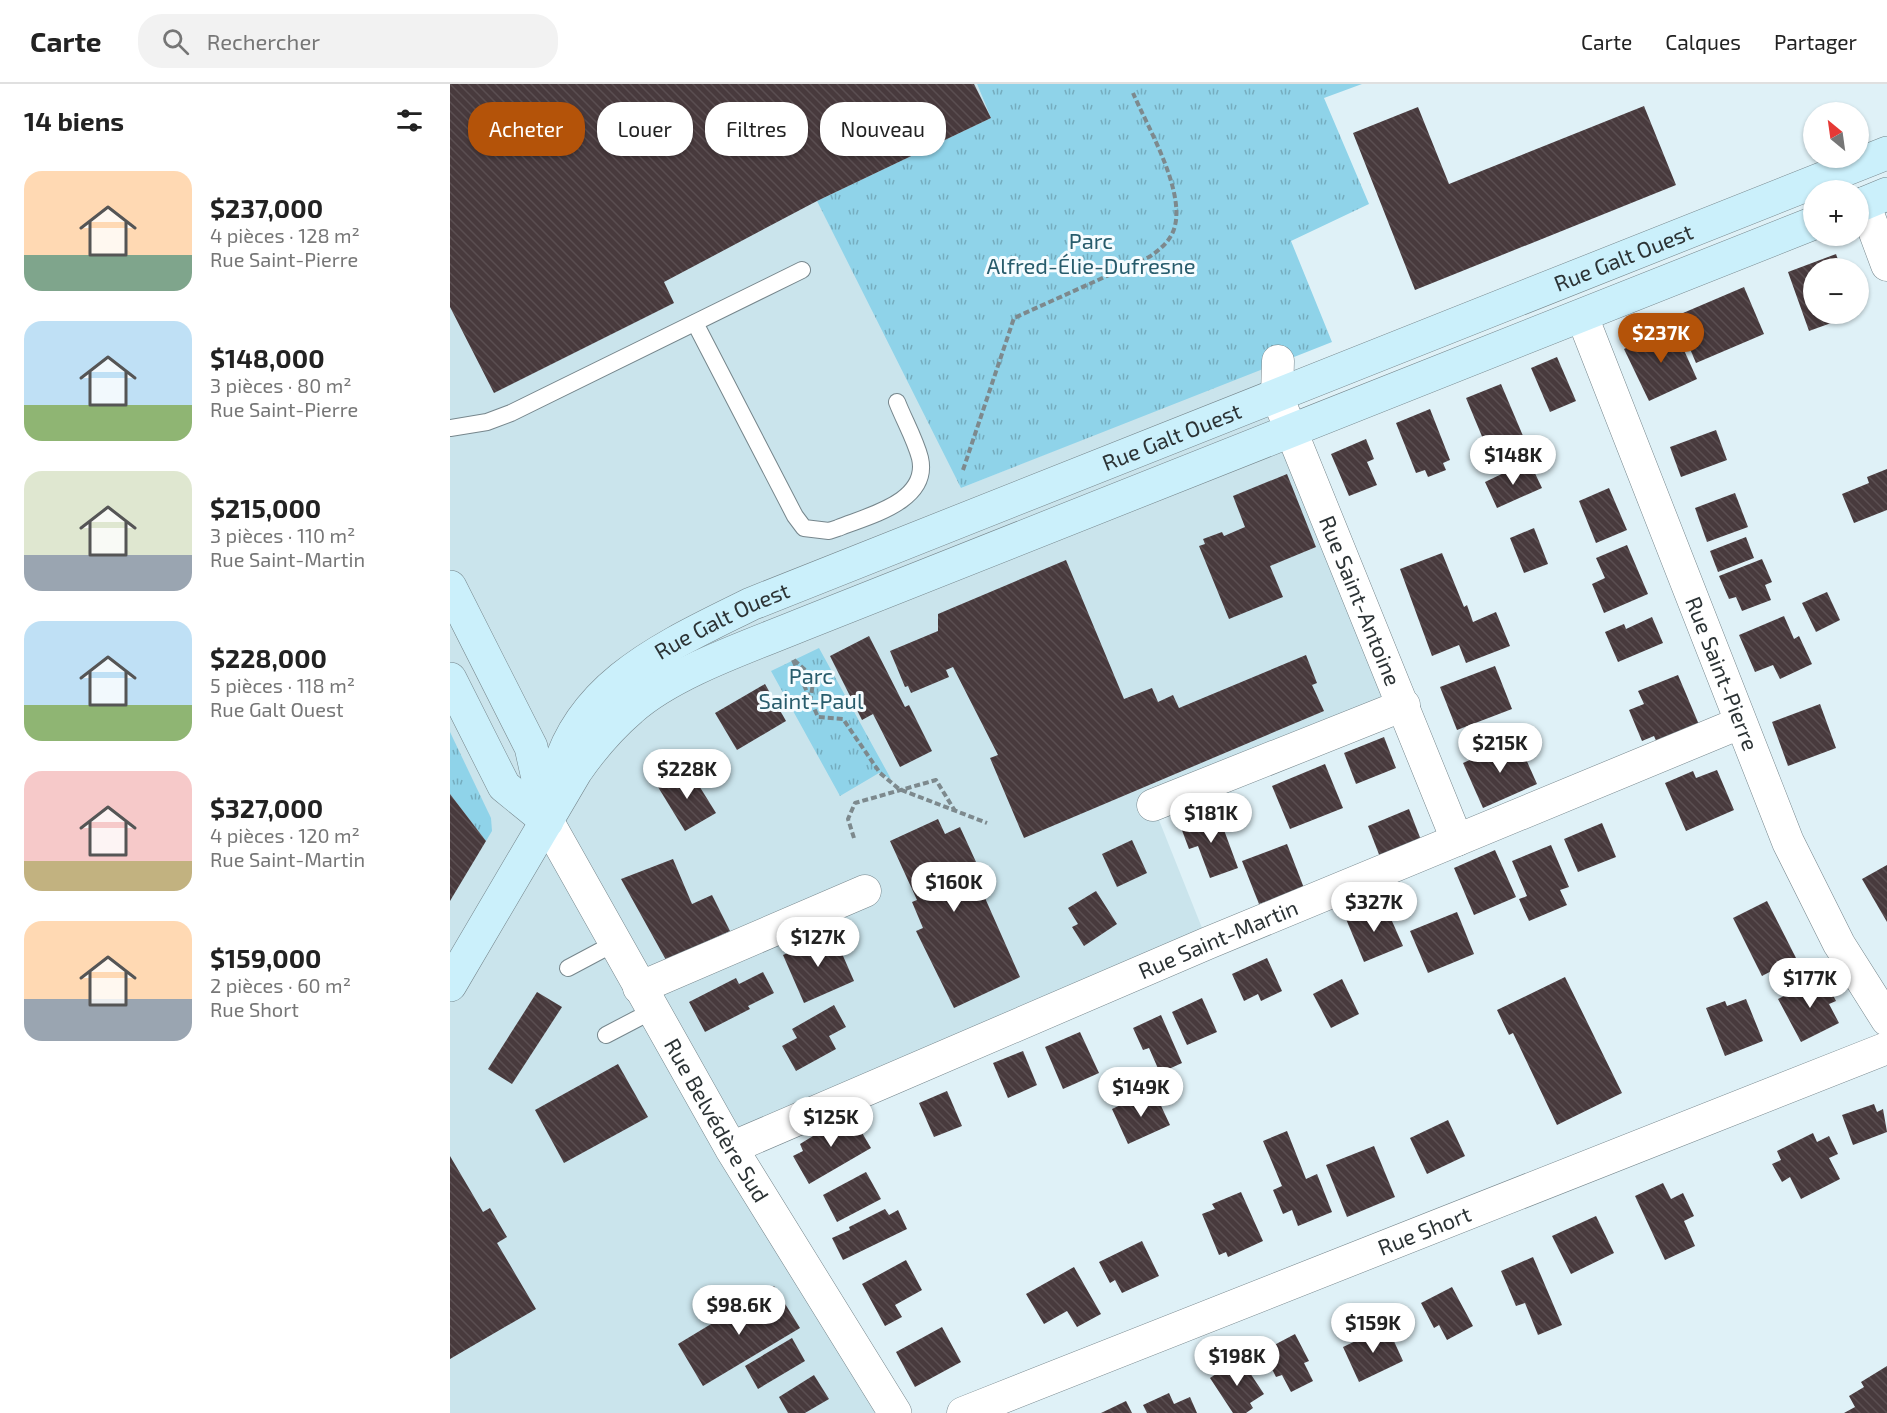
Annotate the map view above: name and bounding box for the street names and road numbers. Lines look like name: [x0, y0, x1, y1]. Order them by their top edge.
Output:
street label: Rue Galt Ouest: [1550, 217, 1696, 296]
street label: Rue Galt Ouest: [1098, 397, 1245, 475]
street label: Rue Saint-Antoine: [1315, 512, 1407, 689]
street label: Rue Galt Ouest: [649, 576, 793, 664]
street label: Rue Saint-Pierre: [1681, 592, 1765, 754]
street label: Rue Saint-Martin: [1134, 893, 1301, 983]
street label: Rue Belvédère Sud: [660, 1033, 775, 1206]
street label: Rue Short: [1374, 1200, 1474, 1260]

